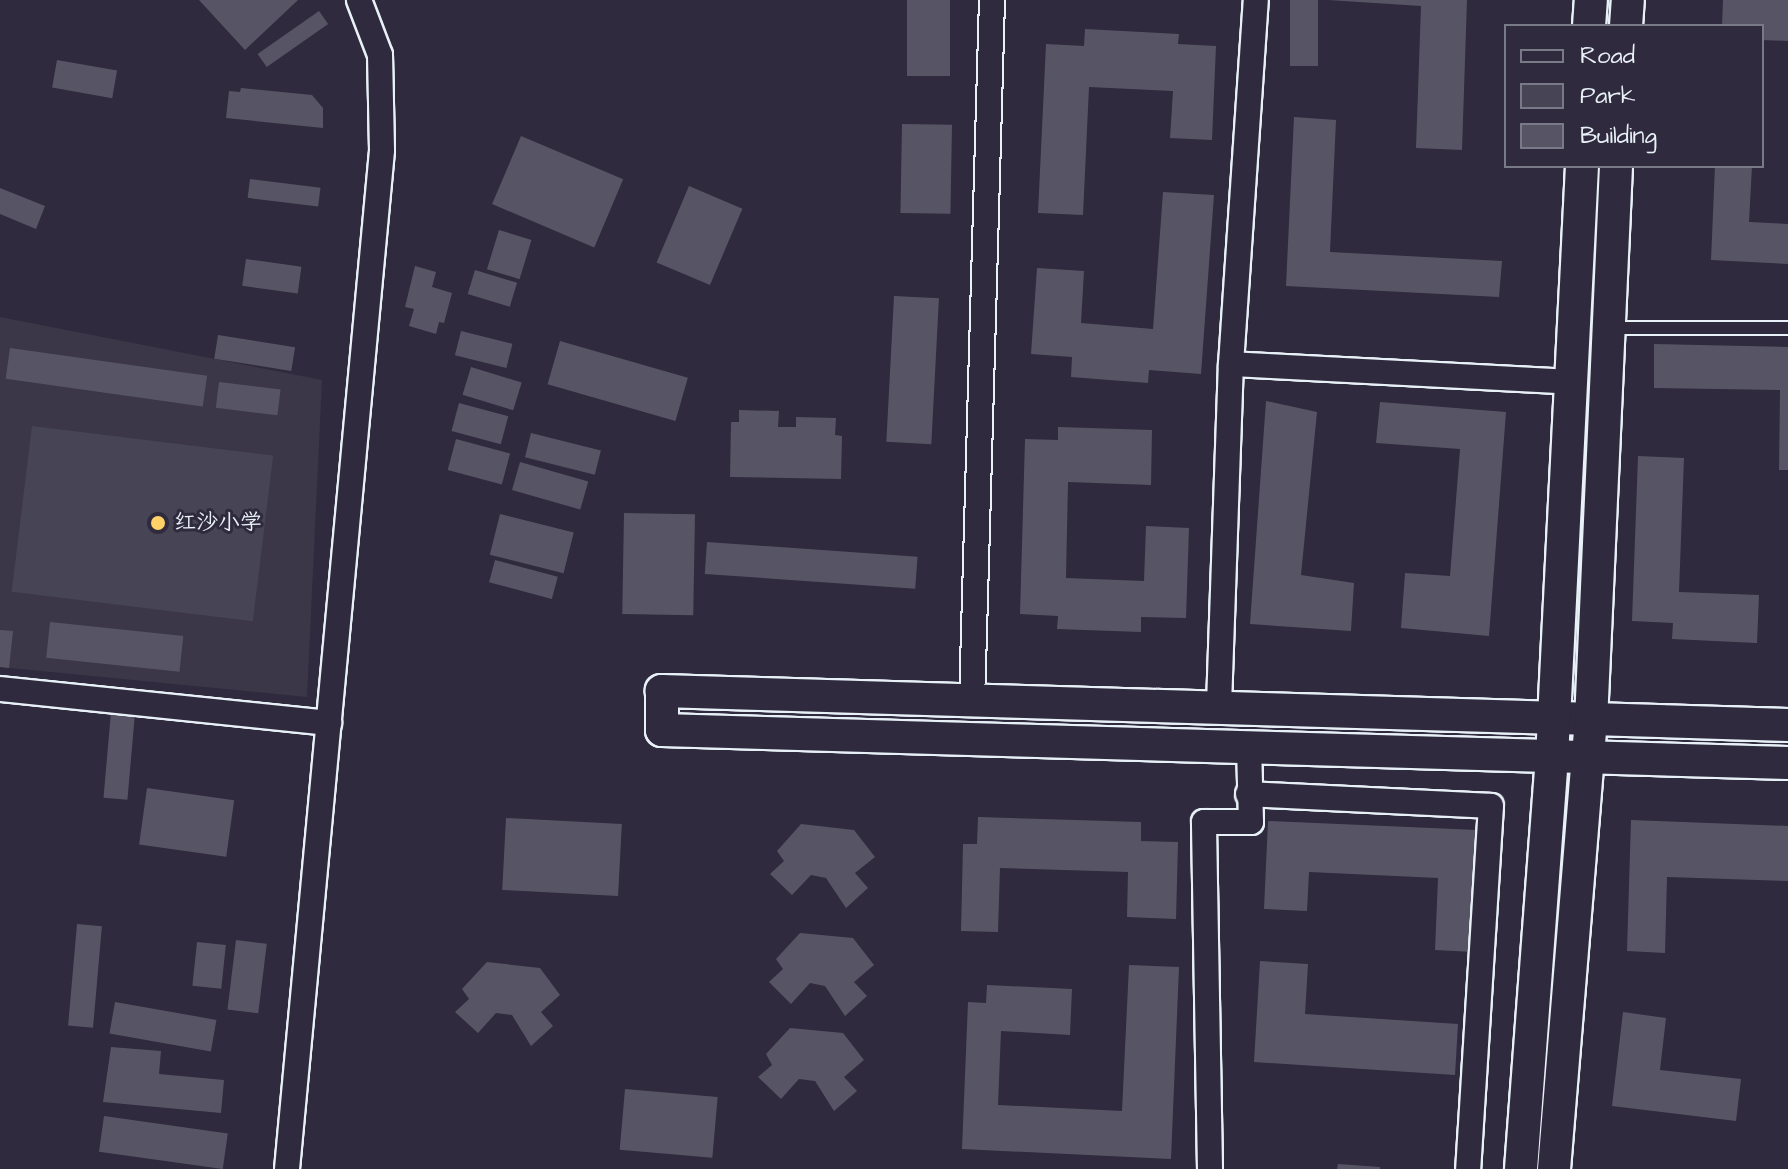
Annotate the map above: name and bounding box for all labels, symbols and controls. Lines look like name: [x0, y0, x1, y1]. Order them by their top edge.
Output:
legend: [1504, 24, 1764, 168]
text: Road: [1580, 39, 1635, 73]
text: Park: [1580, 79, 1636, 113]
text: Building: [1580, 119, 1657, 153]
place label: 红沙小学: [174, 510, 262, 536]
marker: 红沙小学: [149, 514, 167, 532]

